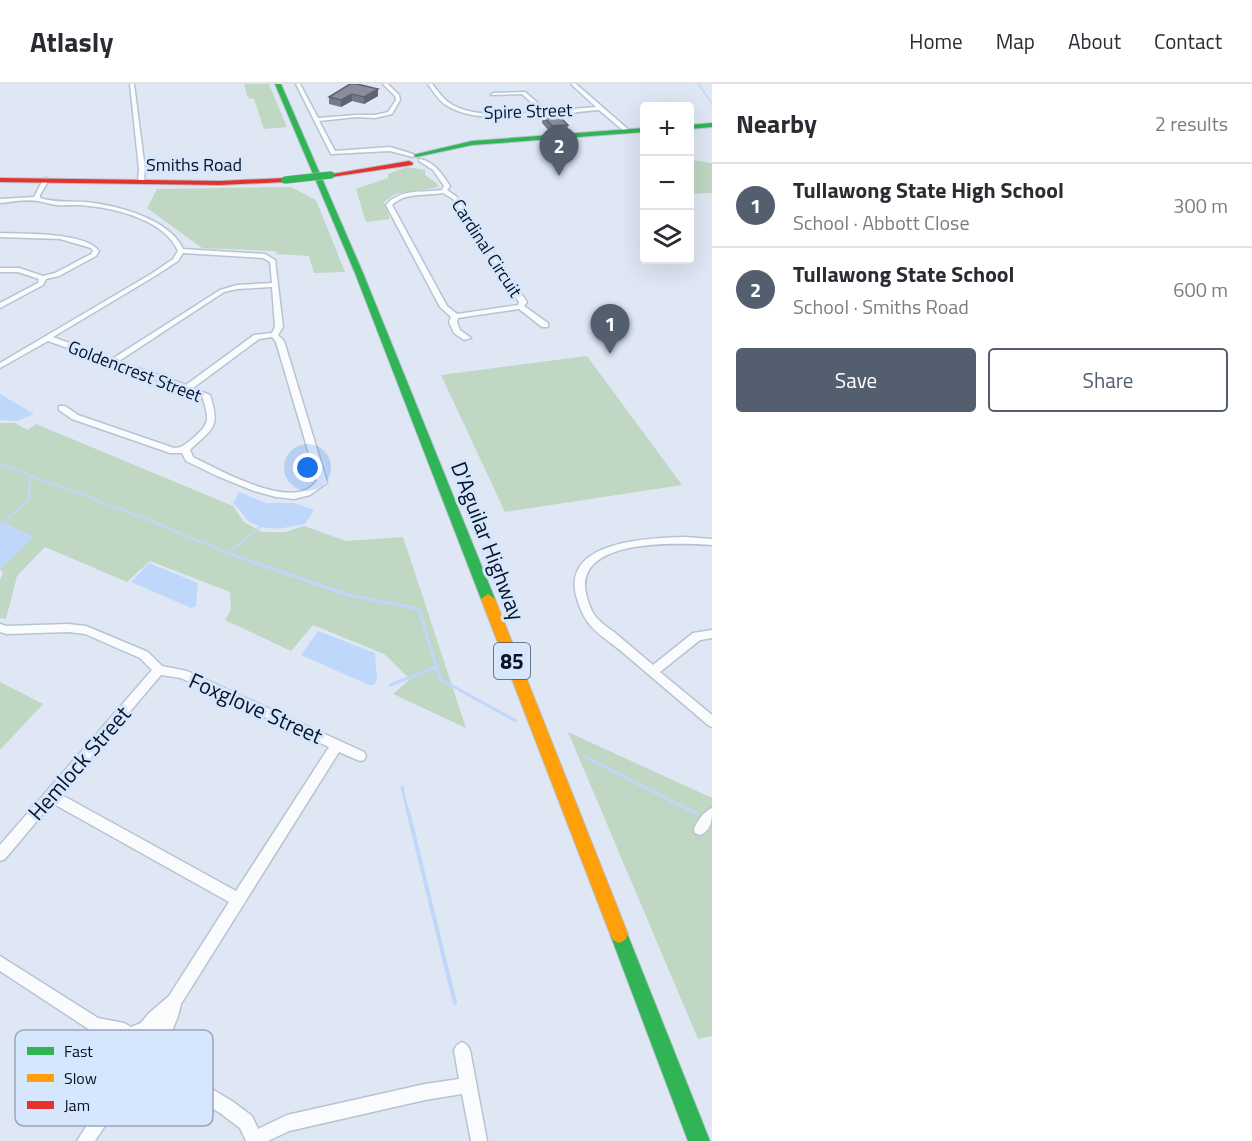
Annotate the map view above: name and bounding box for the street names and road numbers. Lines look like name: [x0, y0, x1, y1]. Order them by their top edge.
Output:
street label: Spire Street: [483, 96, 573, 126]
street label: Smiths Road: [146, 151, 242, 178]
street label: Cardinal Circuit: [445, 193, 529, 303]
street label: Goldencrest Street: [64, 333, 206, 409]
street label: D'Aguilar Highway: [442, 456, 534, 626]
road number: 85: [494, 643, 530, 679]
street label: Foxglove Street: [184, 663, 329, 753]
street label: Hemlock Street: [19, 698, 139, 828]

